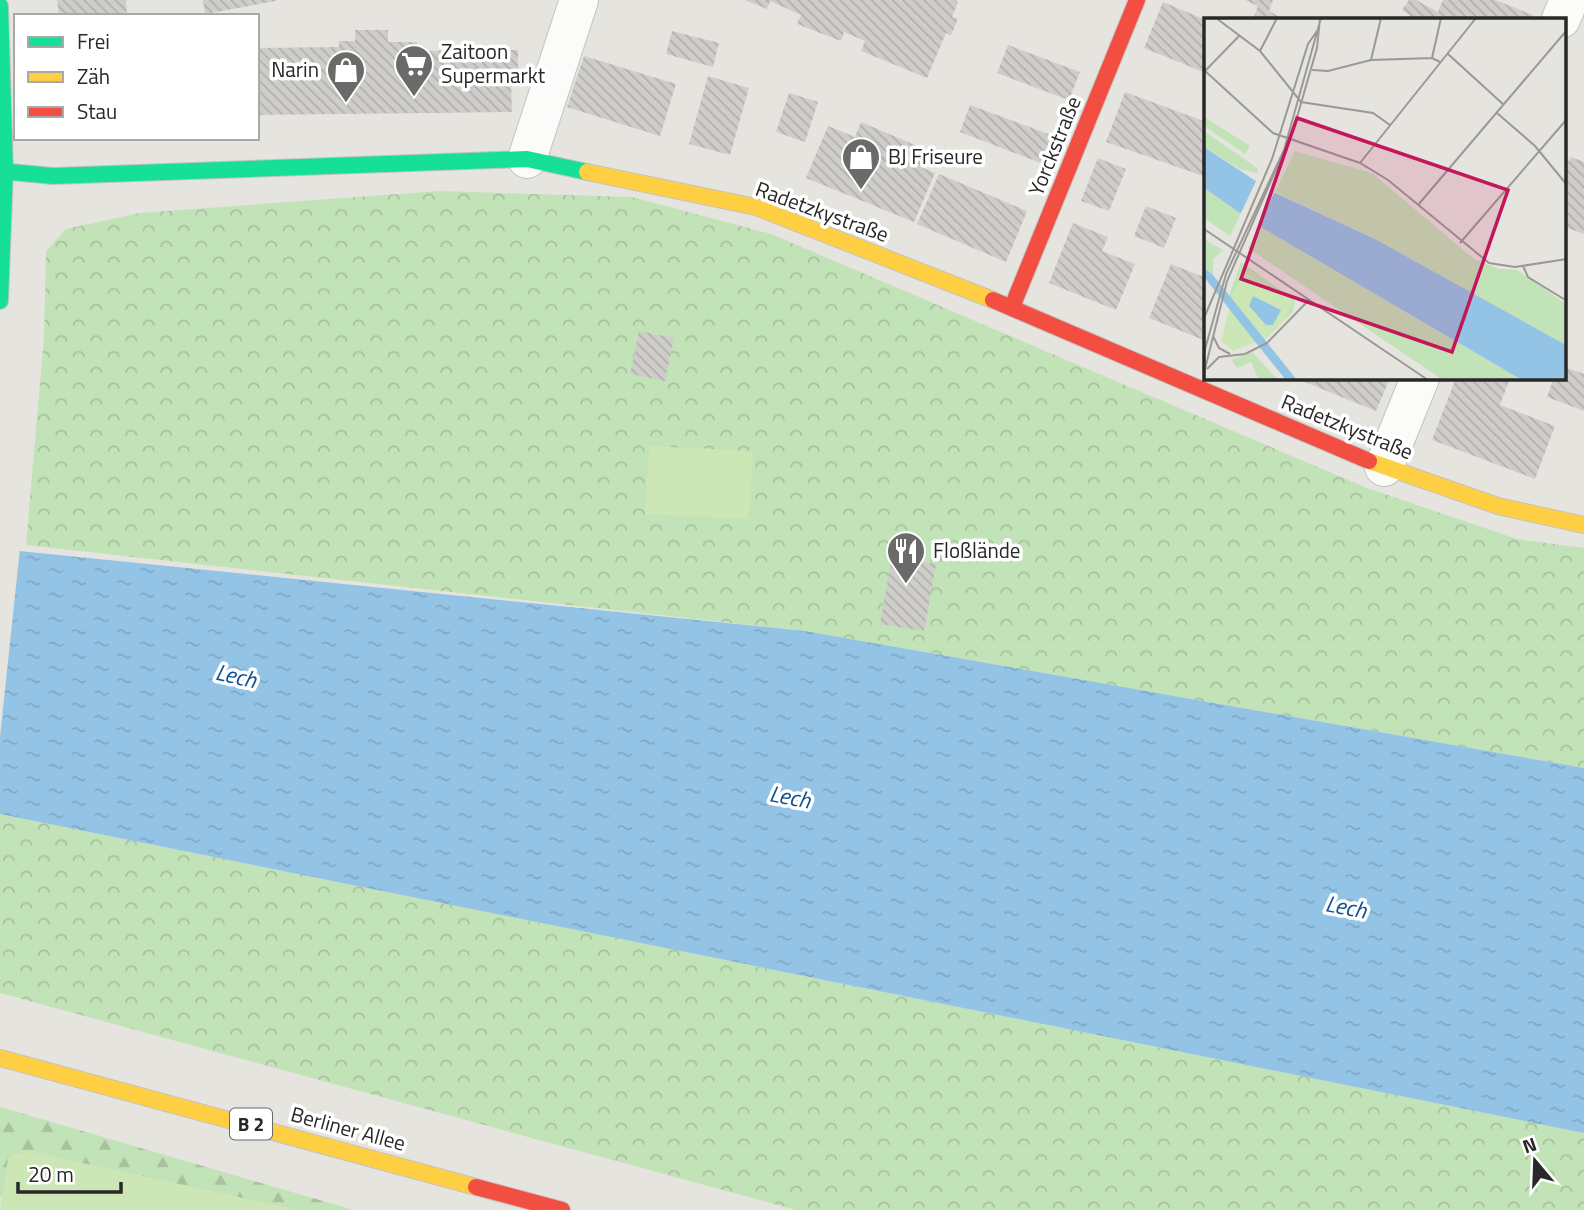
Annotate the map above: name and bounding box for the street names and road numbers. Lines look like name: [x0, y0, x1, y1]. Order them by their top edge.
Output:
street label: Yorckstraße: [1020, 91, 1089, 200]
street label: Radetzkystraße: [751, 172, 893, 250]
street label: Radetzkystraße: [1277, 385, 1418, 467]
street label: Berliner Allee: [287, 1097, 409, 1159]
road number: B 2: [230, 1108, 272, 1140]

